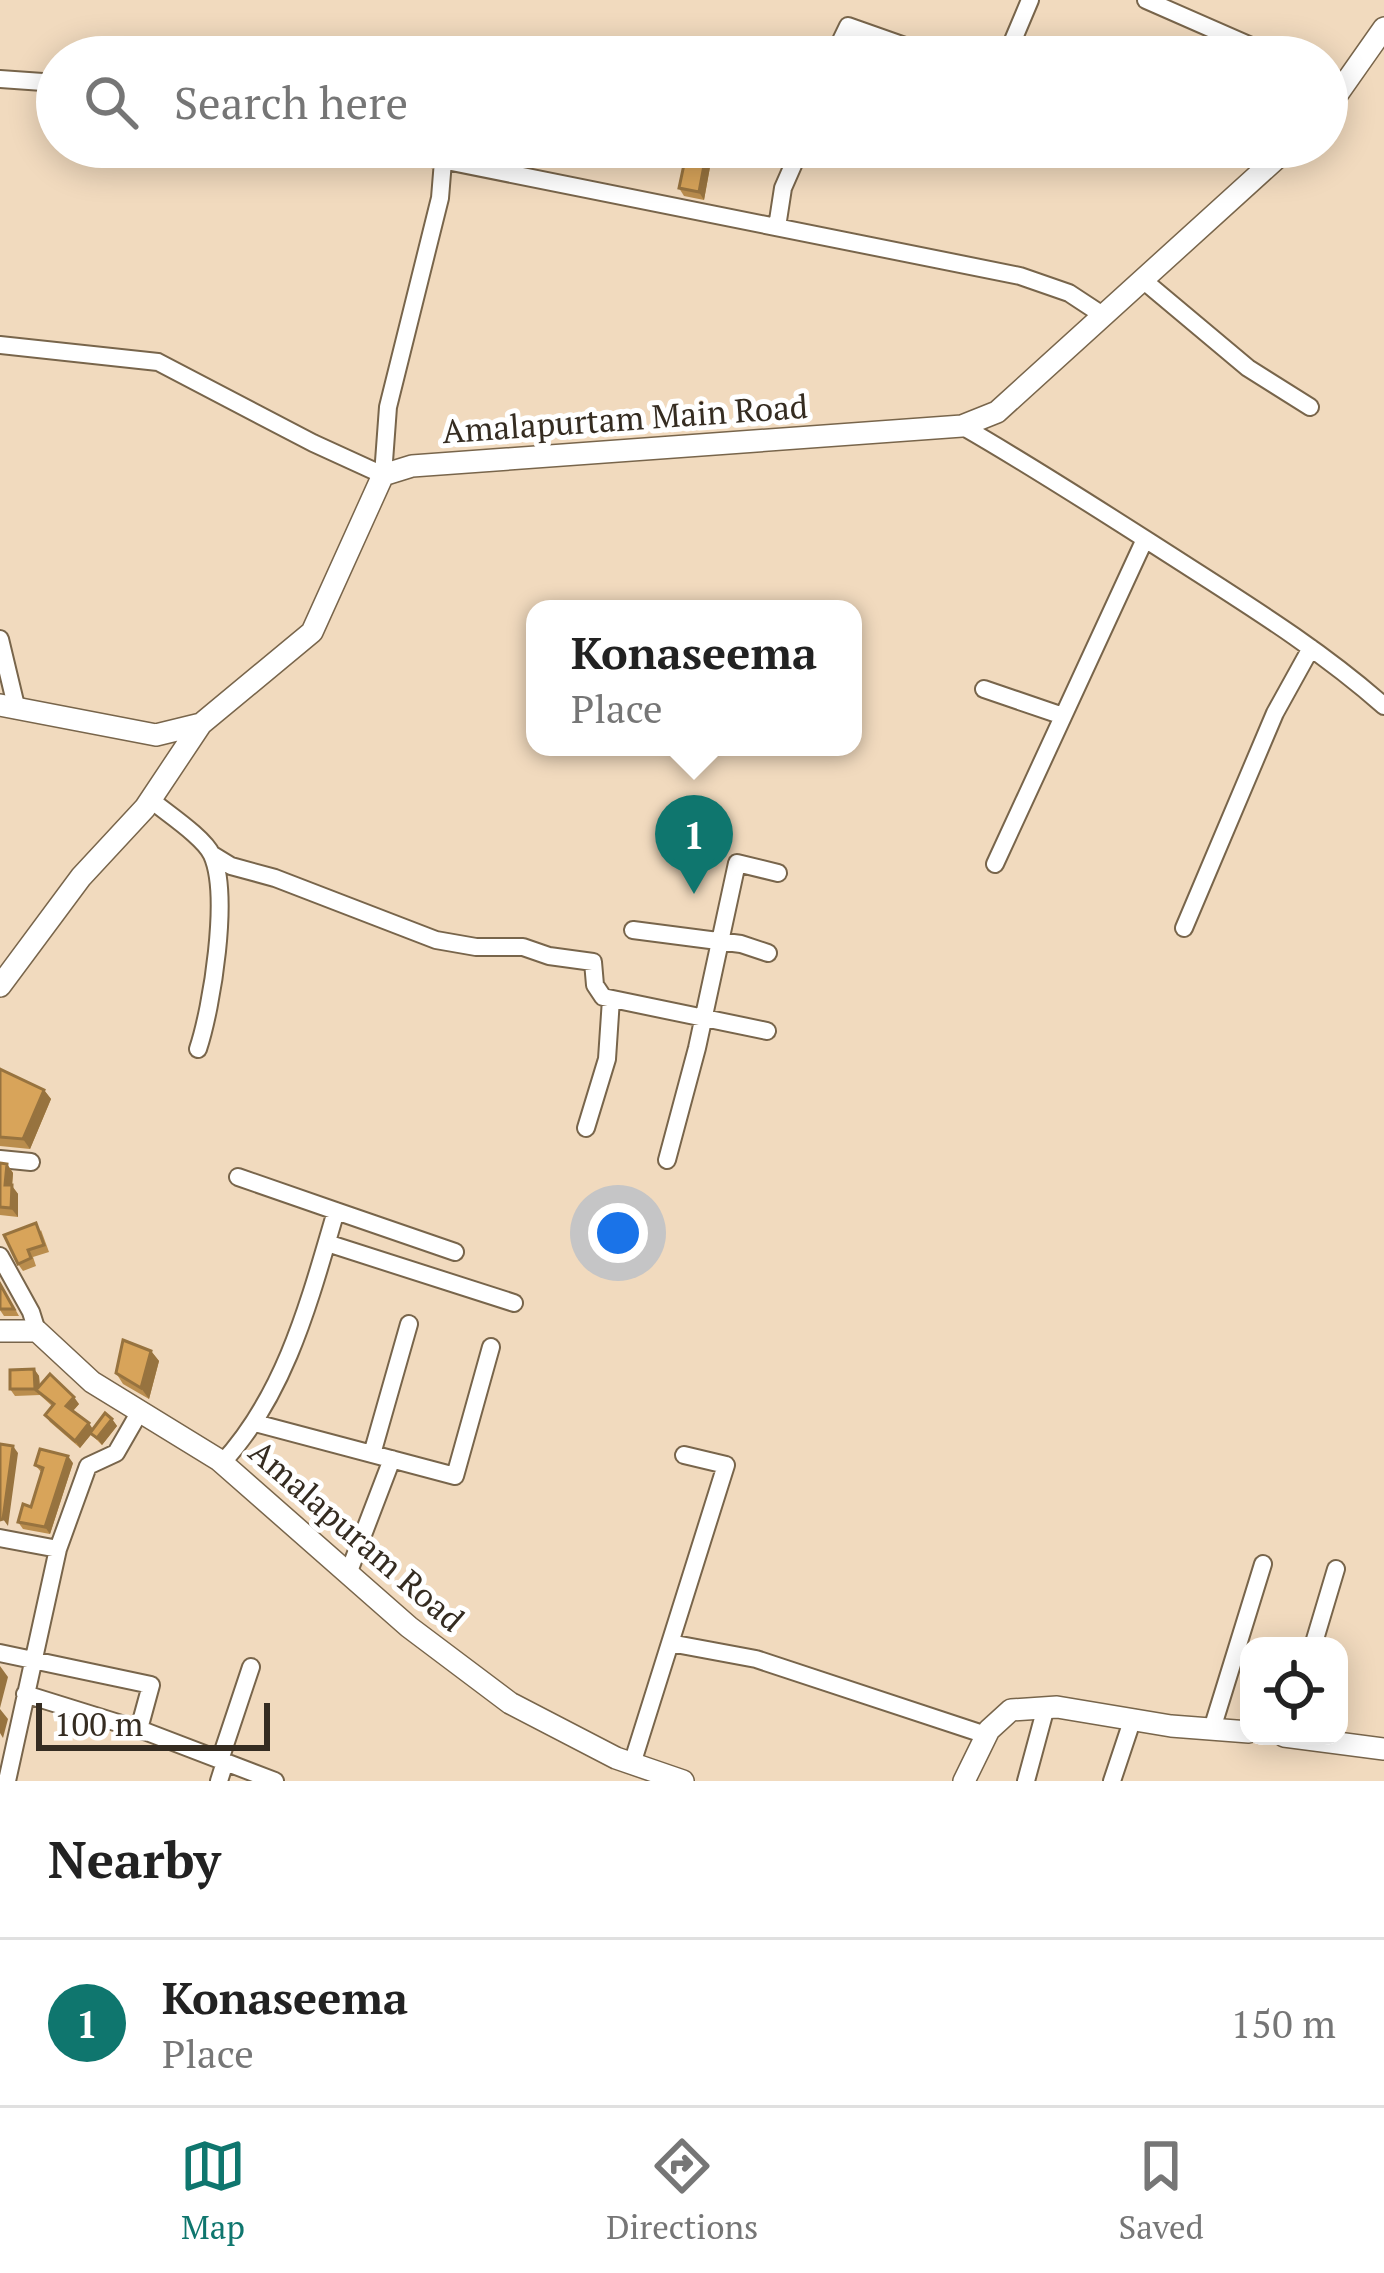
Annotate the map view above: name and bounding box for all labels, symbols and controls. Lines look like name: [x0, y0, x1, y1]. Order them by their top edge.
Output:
search box: [36, 36, 1348, 168]
icon: search: [78, 69, 144, 135]
text: Search here: [174, 72, 408, 132]
street label: Amalapurtam Main Road: [441, 384, 809, 452]
popup: [526, 600, 862, 756]
text: Konaseema: [571, 622, 817, 682]
text: Place: [571, 682, 663, 734]
pin: 1: [655, 795, 733, 894]
your location: [588, 1203, 648, 1263]
street label: Amalapuram Road: [240, 1430, 474, 1640]
map controls: [1240, 1637, 1348, 1745]
button: locate: [1240, 1637, 1348, 1745]
scale bar: [36, 1697, 270, 1750]
text: 100 m: [54, 1702, 143, 1745]
text: Nearby: [48, 1825, 221, 1893]
text: Konaseema: [162, 1967, 408, 2027]
text: 1: [76, 1997, 98, 2049]
text: 150 m: [1231, 1997, 1336, 2049]
text: Place: [162, 2027, 254, 2079]
tab: Map: [180, 2133, 246, 2248]
tab: Directions: [606, 2133, 758, 2248]
tab: Saved: [1119, 2133, 1204, 2248]

